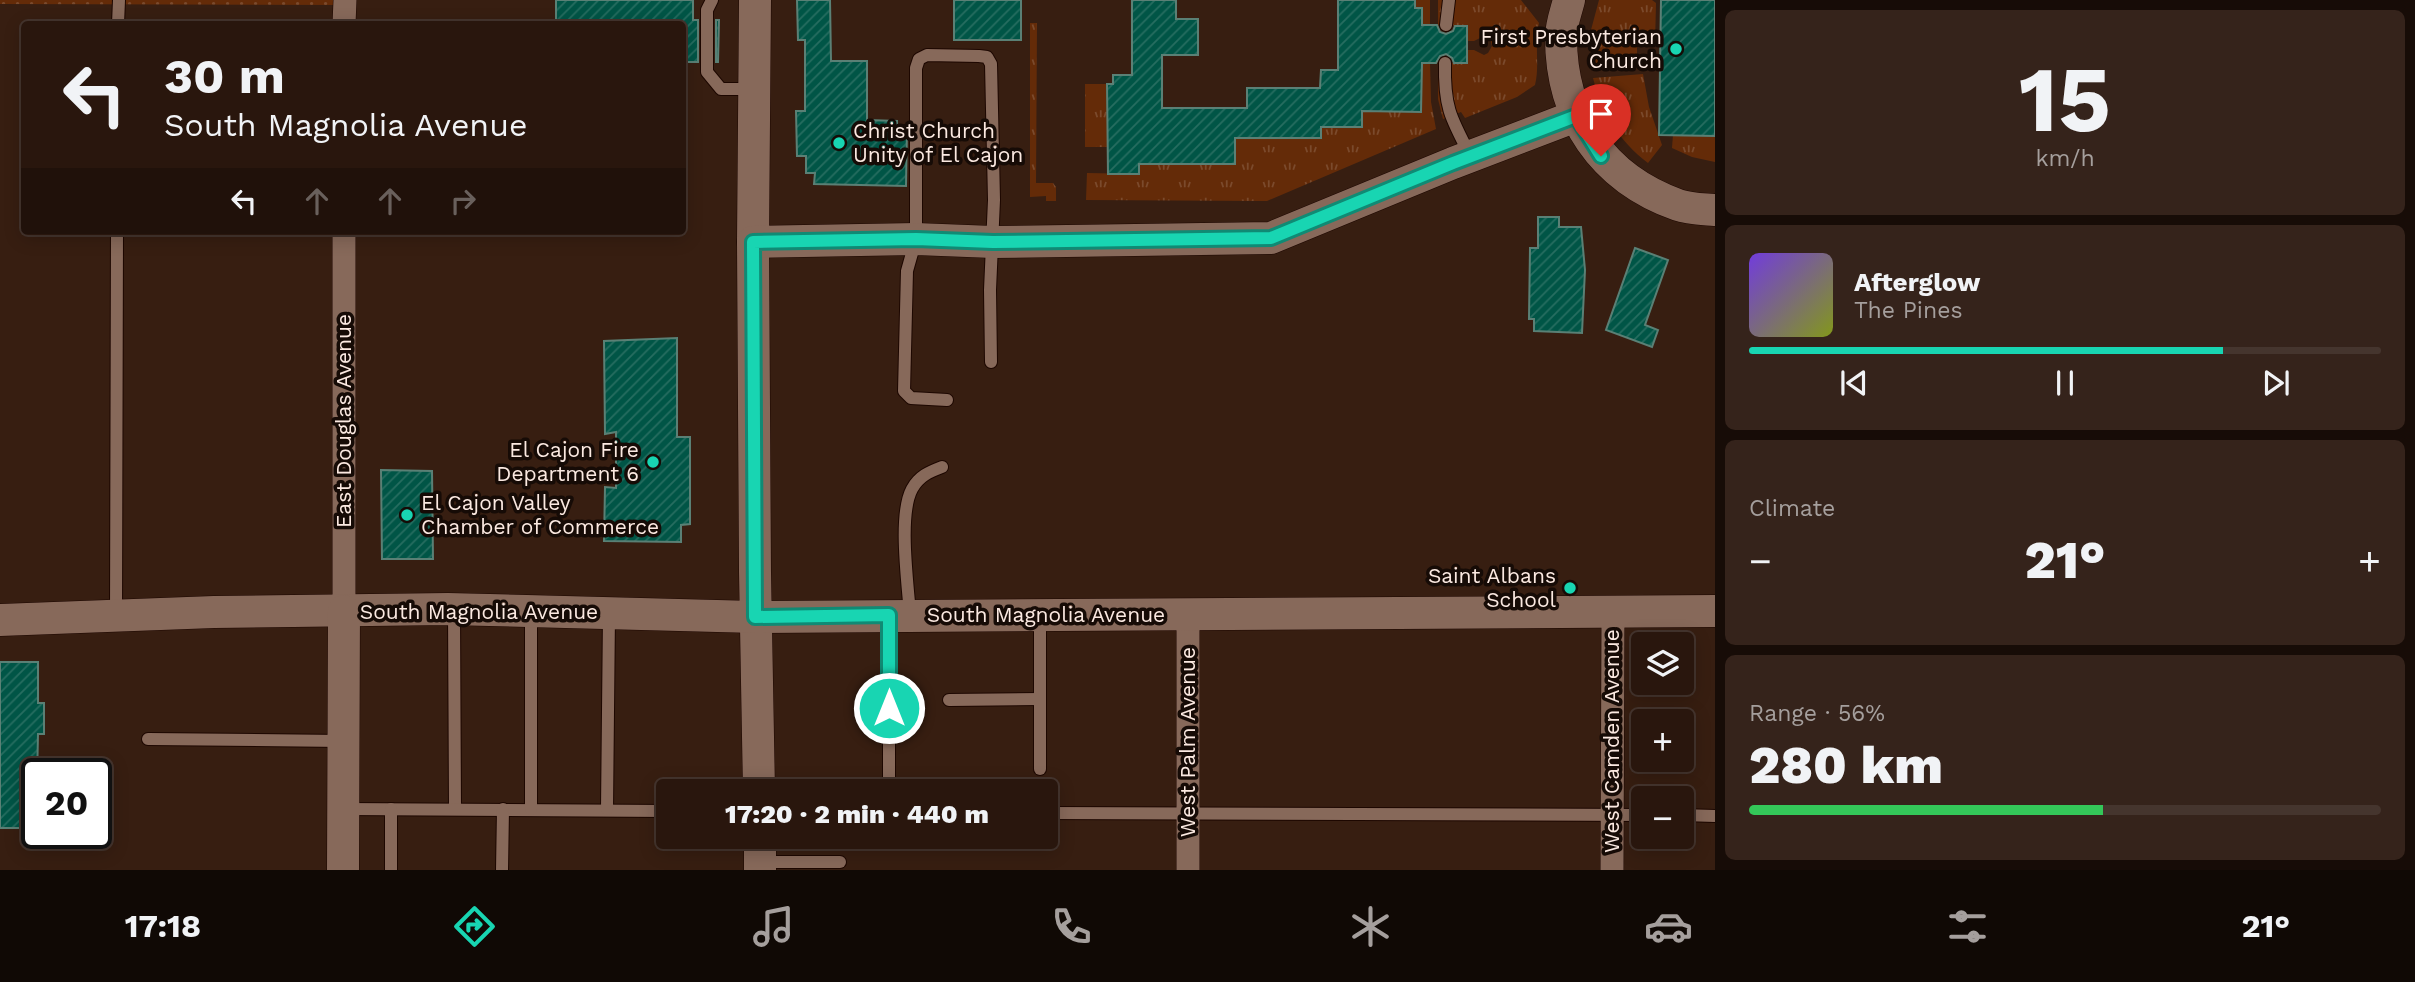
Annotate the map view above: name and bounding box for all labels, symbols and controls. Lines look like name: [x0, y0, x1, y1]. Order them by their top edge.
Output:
place label: First Presbyterian Church: [1481, 24, 1662, 73]
marker: First Presbyterian Church: [1668, 41, 1684, 57]
text: 15: [2019, 46, 2111, 153]
text: 30 m: [164, 47, 285, 105]
icon: left: [49, 49, 140, 140]
pin: [1571, 84, 1631, 156]
icon: arrive: [1582, 95, 1620, 133]
text: South Magnolia Avenue: [164, 106, 527, 144]
place label: Christ Church Unity of El Cajon: [853, 118, 1023, 167]
marker: Christ Church Unity of El Cajon: [831, 135, 847, 151]
text: km/h: [2035, 145, 2095, 172]
icon: left: [225, 182, 263, 220]
icon: ahead: [298, 182, 336, 220]
icon: ahead: [371, 182, 409, 220]
icon: right: [444, 182, 482, 220]
text: Afterglow: [1854, 267, 1980, 297]
text: The Pines: [1854, 297, 1963, 324]
street label: East Douglas Avenue: [331, 314, 356, 528]
icon: previous: [1835, 364, 1873, 402]
icon: pause: [2046, 364, 2084, 402]
icon: next: [2257, 364, 2295, 402]
place label: El Cajon Fire Department 6: [496, 437, 639, 486]
marker: El Cajon Fire Department 6: [645, 454, 661, 470]
place label: El Cajon Valley Chamber of Commerce: [421, 490, 659, 539]
text: Climate: [1749, 495, 1835, 522]
marker: El Cajon Valley Chamber of Commerce: [399, 507, 415, 523]
text: 21°: [2025, 530, 2105, 591]
text: −: [1749, 539, 1772, 583]
text: +: [2358, 539, 2381, 583]
place label: Saint Albans School: [1428, 563, 1557, 612]
marker: Saint Albans School: [1562, 580, 1578, 596]
street label: South Magnolia Avenue: [360, 599, 598, 624]
street label: South Magnolia Avenue: [927, 602, 1165, 627]
street label: West Camden Avenue: [1599, 629, 1624, 853]
map controls: [1631, 632, 1694, 849]
button: layers: [1631, 632, 1694, 695]
street label: West Palm Avenue: [1175, 647, 1200, 837]
position arrow: [852, 671, 926, 745]
text: Range · 56%: [1749, 700, 1885, 727]
button: +: [1631, 709, 1694, 772]
text: 280 km: [1749, 735, 1943, 796]
speed limit sign: 20: [21, 758, 112, 849]
button: −: [1631, 786, 1694, 849]
text: 17:20 · 2 min · 440 m: [725, 799, 989, 829]
icon: directions: [450, 902, 499, 951]
icon: music: [749, 902, 798, 951]
icon: phone: [1047, 902, 1096, 951]
icon: climate: [1346, 902, 1395, 951]
icon: car: [1644, 902, 1693, 951]
icon: filters: [1943, 902, 1992, 951]
text: 17:18: [125, 907, 201, 945]
text: 21°: [2241, 907, 2290, 945]

